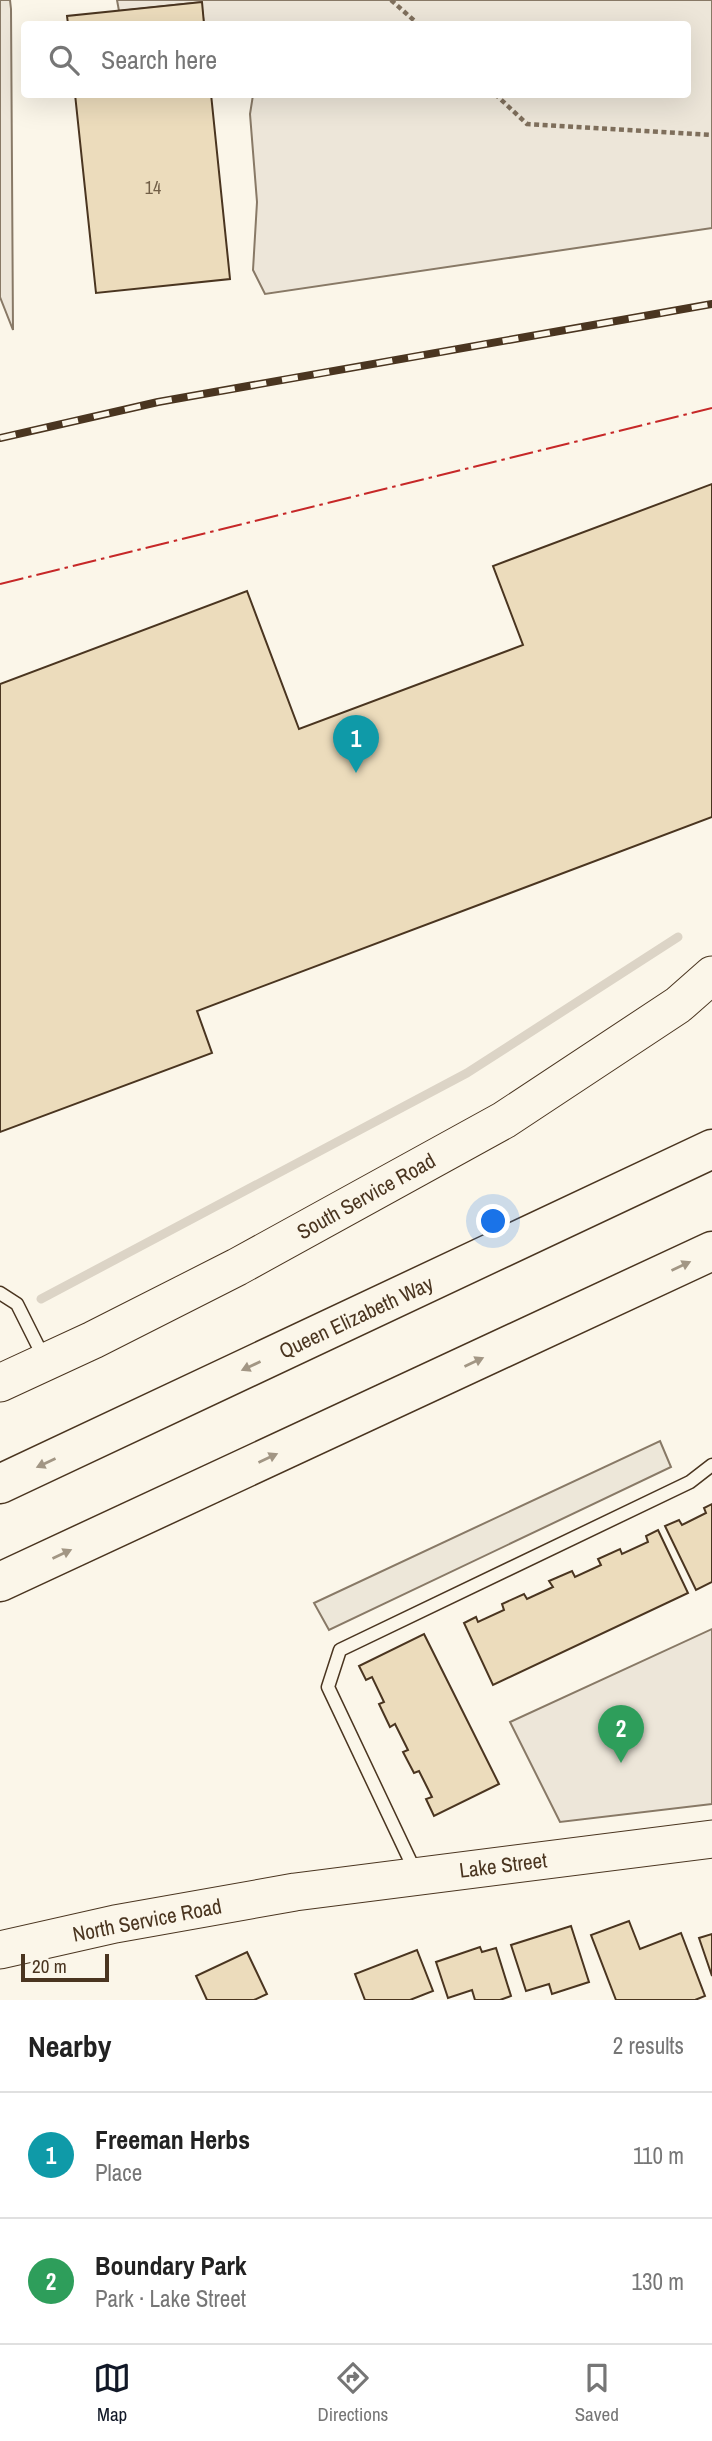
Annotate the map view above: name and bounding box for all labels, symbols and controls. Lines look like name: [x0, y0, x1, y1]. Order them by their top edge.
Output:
search box: [21, 21, 691, 98]
icon: search: [45, 41, 83, 79]
text: Search here: [101, 42, 217, 77]
house number: 14: [145, 175, 161, 200]
pin: 1: [333, 715, 379, 773]
street label: South Service Road: [292, 1146, 440, 1246]
your location: [476, 1204, 510, 1238]
one-way arrow: [671, 1260, 691, 1272]
street label: Queen Elizabeth Way: [274, 1268, 438, 1365]
one-way arrow: [464, 1356, 485, 1367]
one-way arrow: [241, 1361, 262, 1372]
one-way arrow: [258, 1452, 278, 1464]
one-way arrow: [35, 1458, 56, 1469]
one-way arrow: [52, 1548, 72, 1559]
pin: 2: [598, 1705, 644, 1763]
street label: Lake Street: [458, 1845, 549, 1885]
street label: North Service Road: [70, 1891, 224, 1949]
scale bar: [21, 1951, 108, 1983]
text: 20 m: [32, 1953, 67, 1979]
text: Nearby: [28, 2026, 111, 2066]
text: 2 results: [613, 2030, 684, 2061]
text: Freeman Herbs: [95, 2122, 250, 2157]
text: 1: [46, 2140, 56, 2171]
text: 110 m: [633, 2140, 684, 2171]
text: Place: [95, 2157, 142, 2188]
text: Boundary Park: [95, 2248, 247, 2283]
text: 2: [46, 2266, 56, 2297]
text: 130 m: [632, 2266, 684, 2297]
text: Park · Lake Street: [95, 2283, 246, 2314]
tab: Map: [93, 2359, 131, 2427]
tab: Directions: [317, 2359, 388, 2427]
tab: Saved: [575, 2359, 619, 2427]

